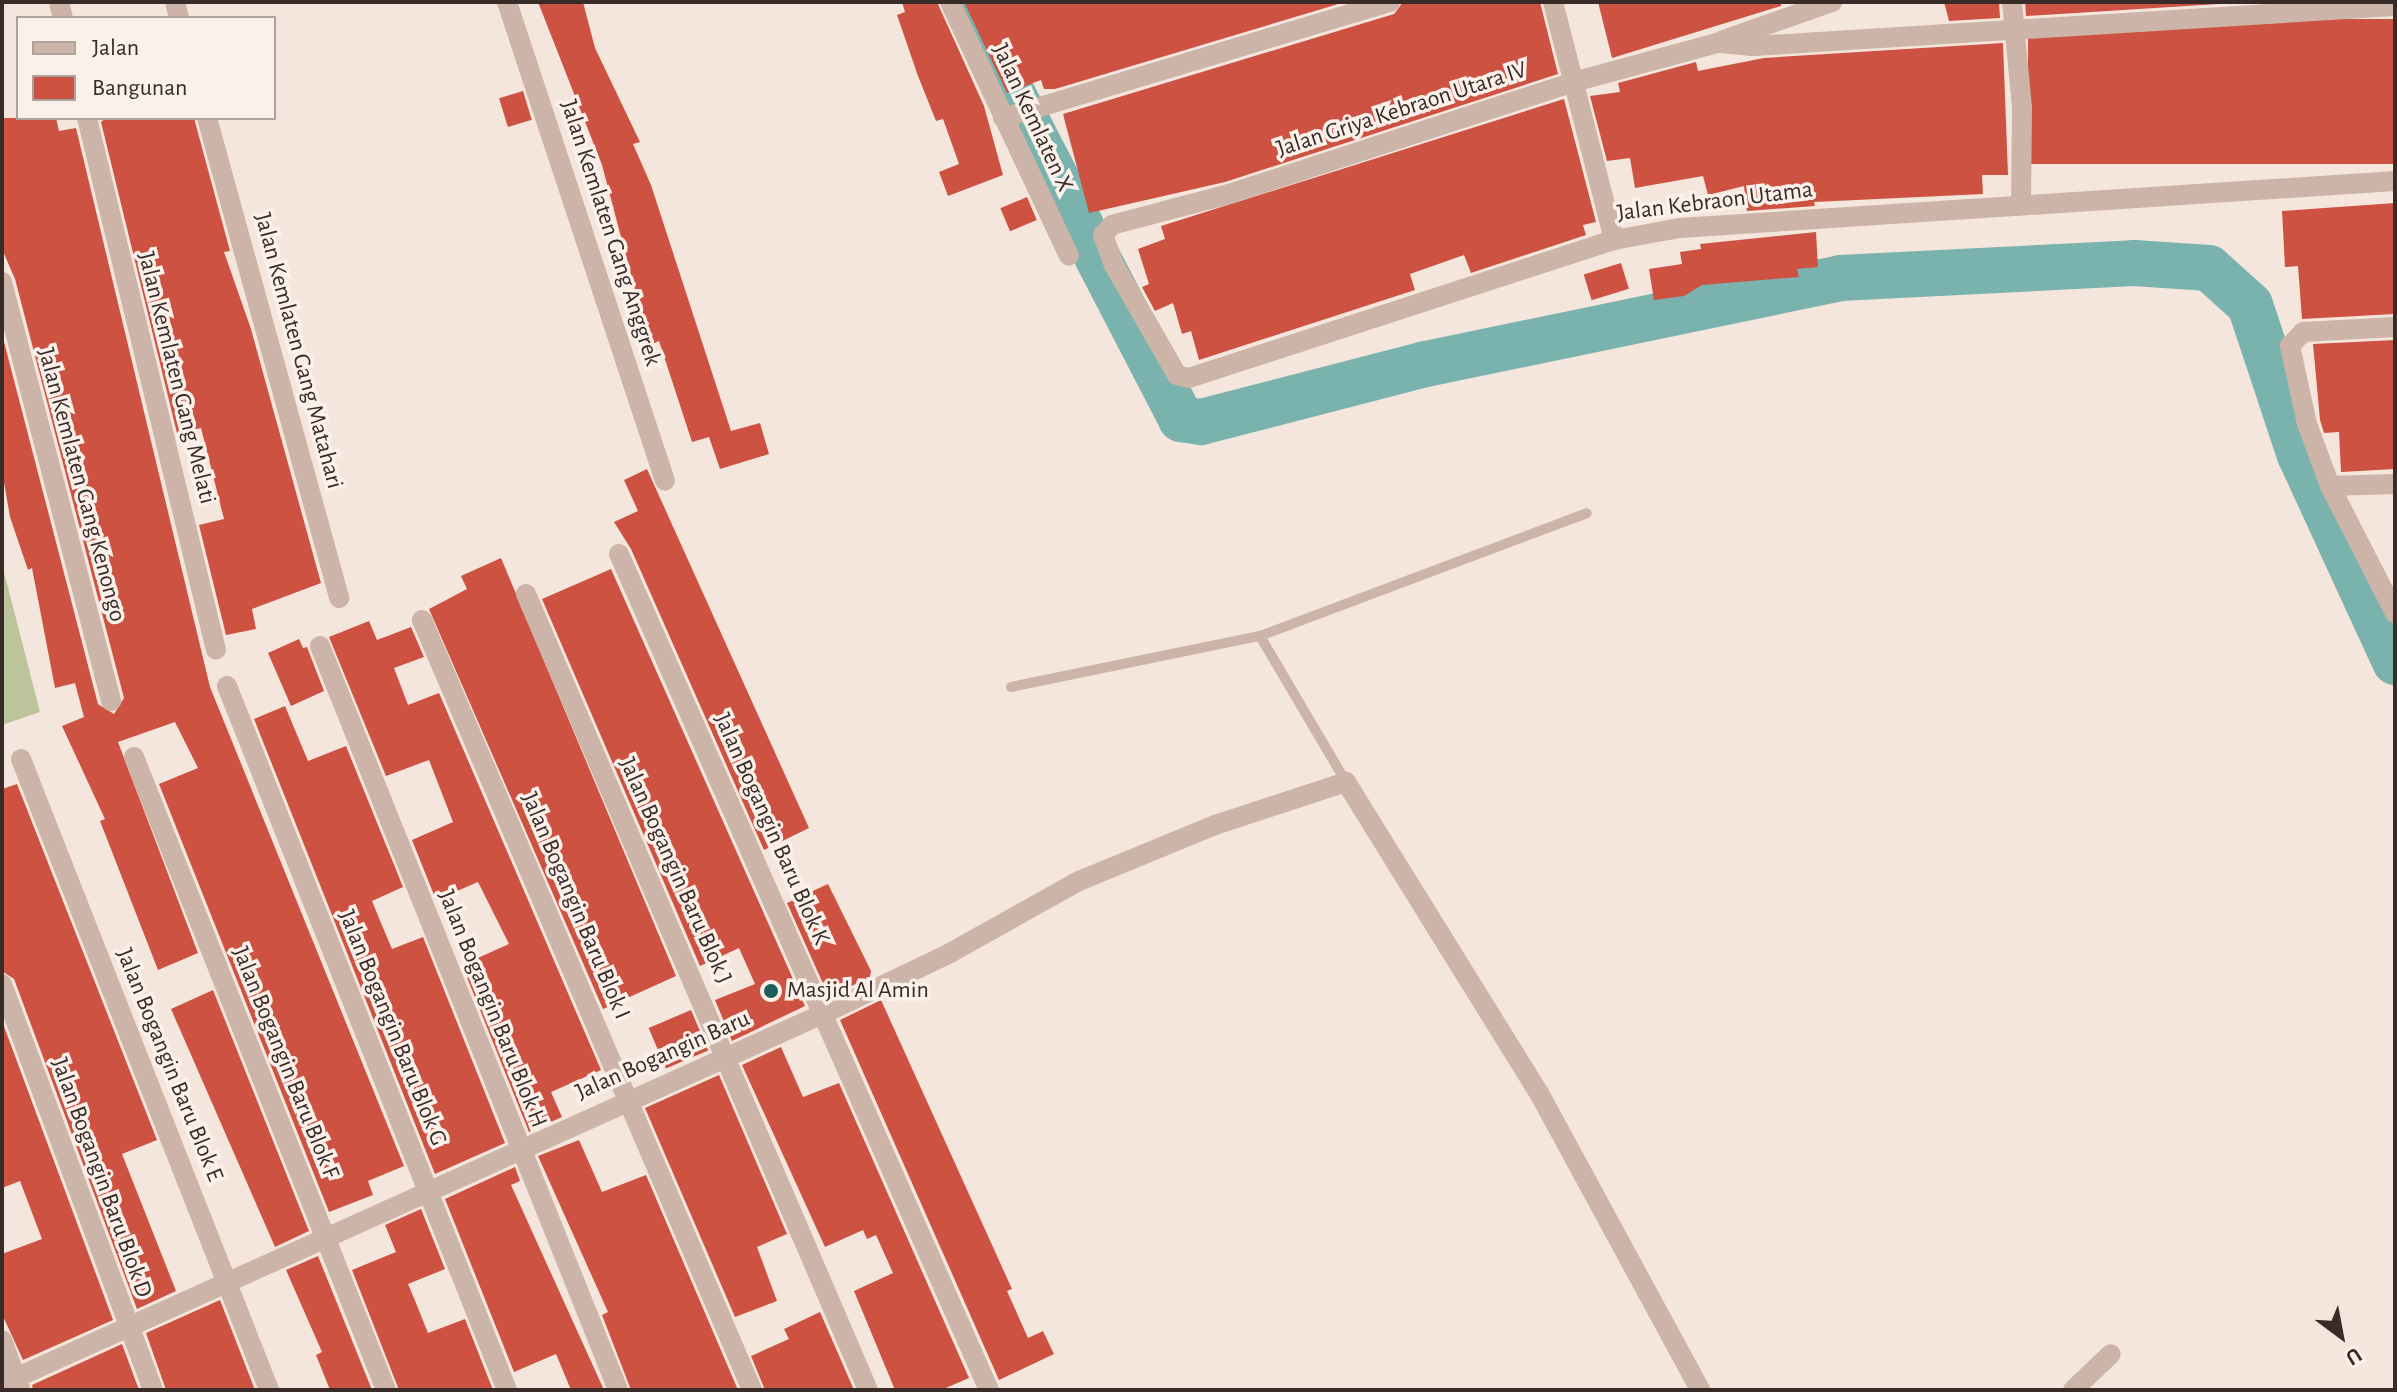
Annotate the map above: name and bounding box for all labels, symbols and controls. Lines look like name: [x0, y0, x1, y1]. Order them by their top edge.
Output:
legend: [16, 16, 276, 120]
text: Jalan: [92, 36, 139, 60]
street label: Jalan Kemlaten X: [985, 39, 1079, 197]
street label: Jalan Griya Kebraon Utara IV: [1273, 56, 1531, 164]
text: Bangunan: [92, 76, 187, 100]
street label: Jalan Kemlaten Gang Anggrek: [553, 96, 667, 370]
street label: Jalan Kebraon Utama: [1615, 176, 1815, 228]
street label: Jalan Kemlaten Gang Matahari: [247, 210, 349, 492]
street label: Jalan Kemlaten Gang Melati: [131, 249, 221, 507]
street label: Jalan Kemlaten Gang Kenongo: [31, 345, 131, 625]
street label: Jalan Bogangin Baru Blok K: [707, 709, 835, 949]
street label: Jalan Bogangin Baru Blok J: [612, 753, 738, 989]
street label: Jalan Bogangin Baru Blok I: [514, 788, 636, 1024]
street label: Jalan Bogangin Baru Blok H: [431, 886, 553, 1132]
street label: Jalan Bogangin Baru Blok G: [332, 906, 452, 1150]
street label: Jalan Bogangin Baru Blok F: [225, 943, 345, 1183]
street label: Jalan Bogangin Baru Blok E: [109, 944, 229, 1186]
place label: Masjid Al Amin: [787, 977, 929, 1005]
marker: Masjid Al Amin: [762, 982, 780, 1000]
street label: Jalan Bogangin Baru: [571, 1005, 755, 1107]
street label: Jalan Bogangin Baru Blok D: [44, 1054, 158, 1302]
north arrow: [2301, 1296, 2381, 1376]
text: U: [2342, 1343, 2366, 1369]

